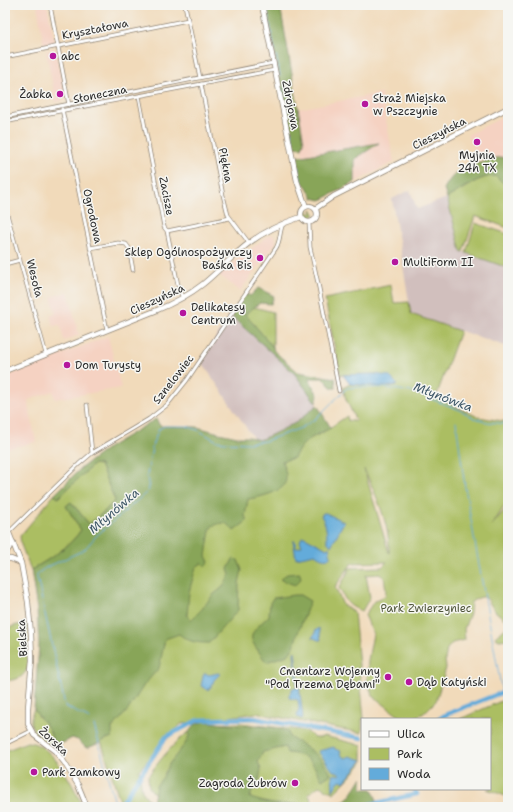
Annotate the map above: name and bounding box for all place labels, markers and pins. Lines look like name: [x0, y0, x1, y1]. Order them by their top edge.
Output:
place label: abc: [61, 49, 80, 64]
marker: abc: [48, 51, 58, 61]
place label: Żabka: [20, 87, 52, 102]
marker: Żabka: [55, 89, 65, 99]
place label: Straż Miejska w Pszczynie: [373, 91, 446, 119]
marker: Straż Miejska w Pszczynie: [360, 99, 370, 109]
marker: Myjnia 24h TX: [472, 137, 482, 147]
place label: Myjnia 24h TX: [457, 148, 497, 176]
place label: Sklep Ogólnospożywczy Baśka Bis: [125, 245, 252, 273]
marker: Sklep Ogólnospożywczy Baśka Bis: [255, 253, 265, 263]
place label: MultiForm II: [403, 255, 473, 270]
marker: MultiForm II: [390, 257, 400, 267]
place label: Delikatesy Centrum: [191, 300, 245, 328]
marker: Delikatesy Centrum: [178, 308, 188, 318]
place label: Dom Turysty: [75, 358, 141, 373]
marker: Dom Turysty: [62, 360, 72, 370]
place label: Cmentarz Wojenny "Pod Trzema Dębami": [265, 664, 380, 692]
marker: Cmentarz Wojenny "Pod Trzema Dębami": [383, 672, 393, 682]
place label: Dąb Katyński: [417, 675, 487, 690]
marker: Dąb Katyński: [404, 677, 414, 687]
place label: Park Zamkowy: [42, 765, 120, 780]
marker: Park Zamkowy: [29, 767, 39, 777]
place label: Zagroda Żubrów: [199, 776, 287, 791]
marker: Zagroda Żubrów: [290, 778, 300, 788]

